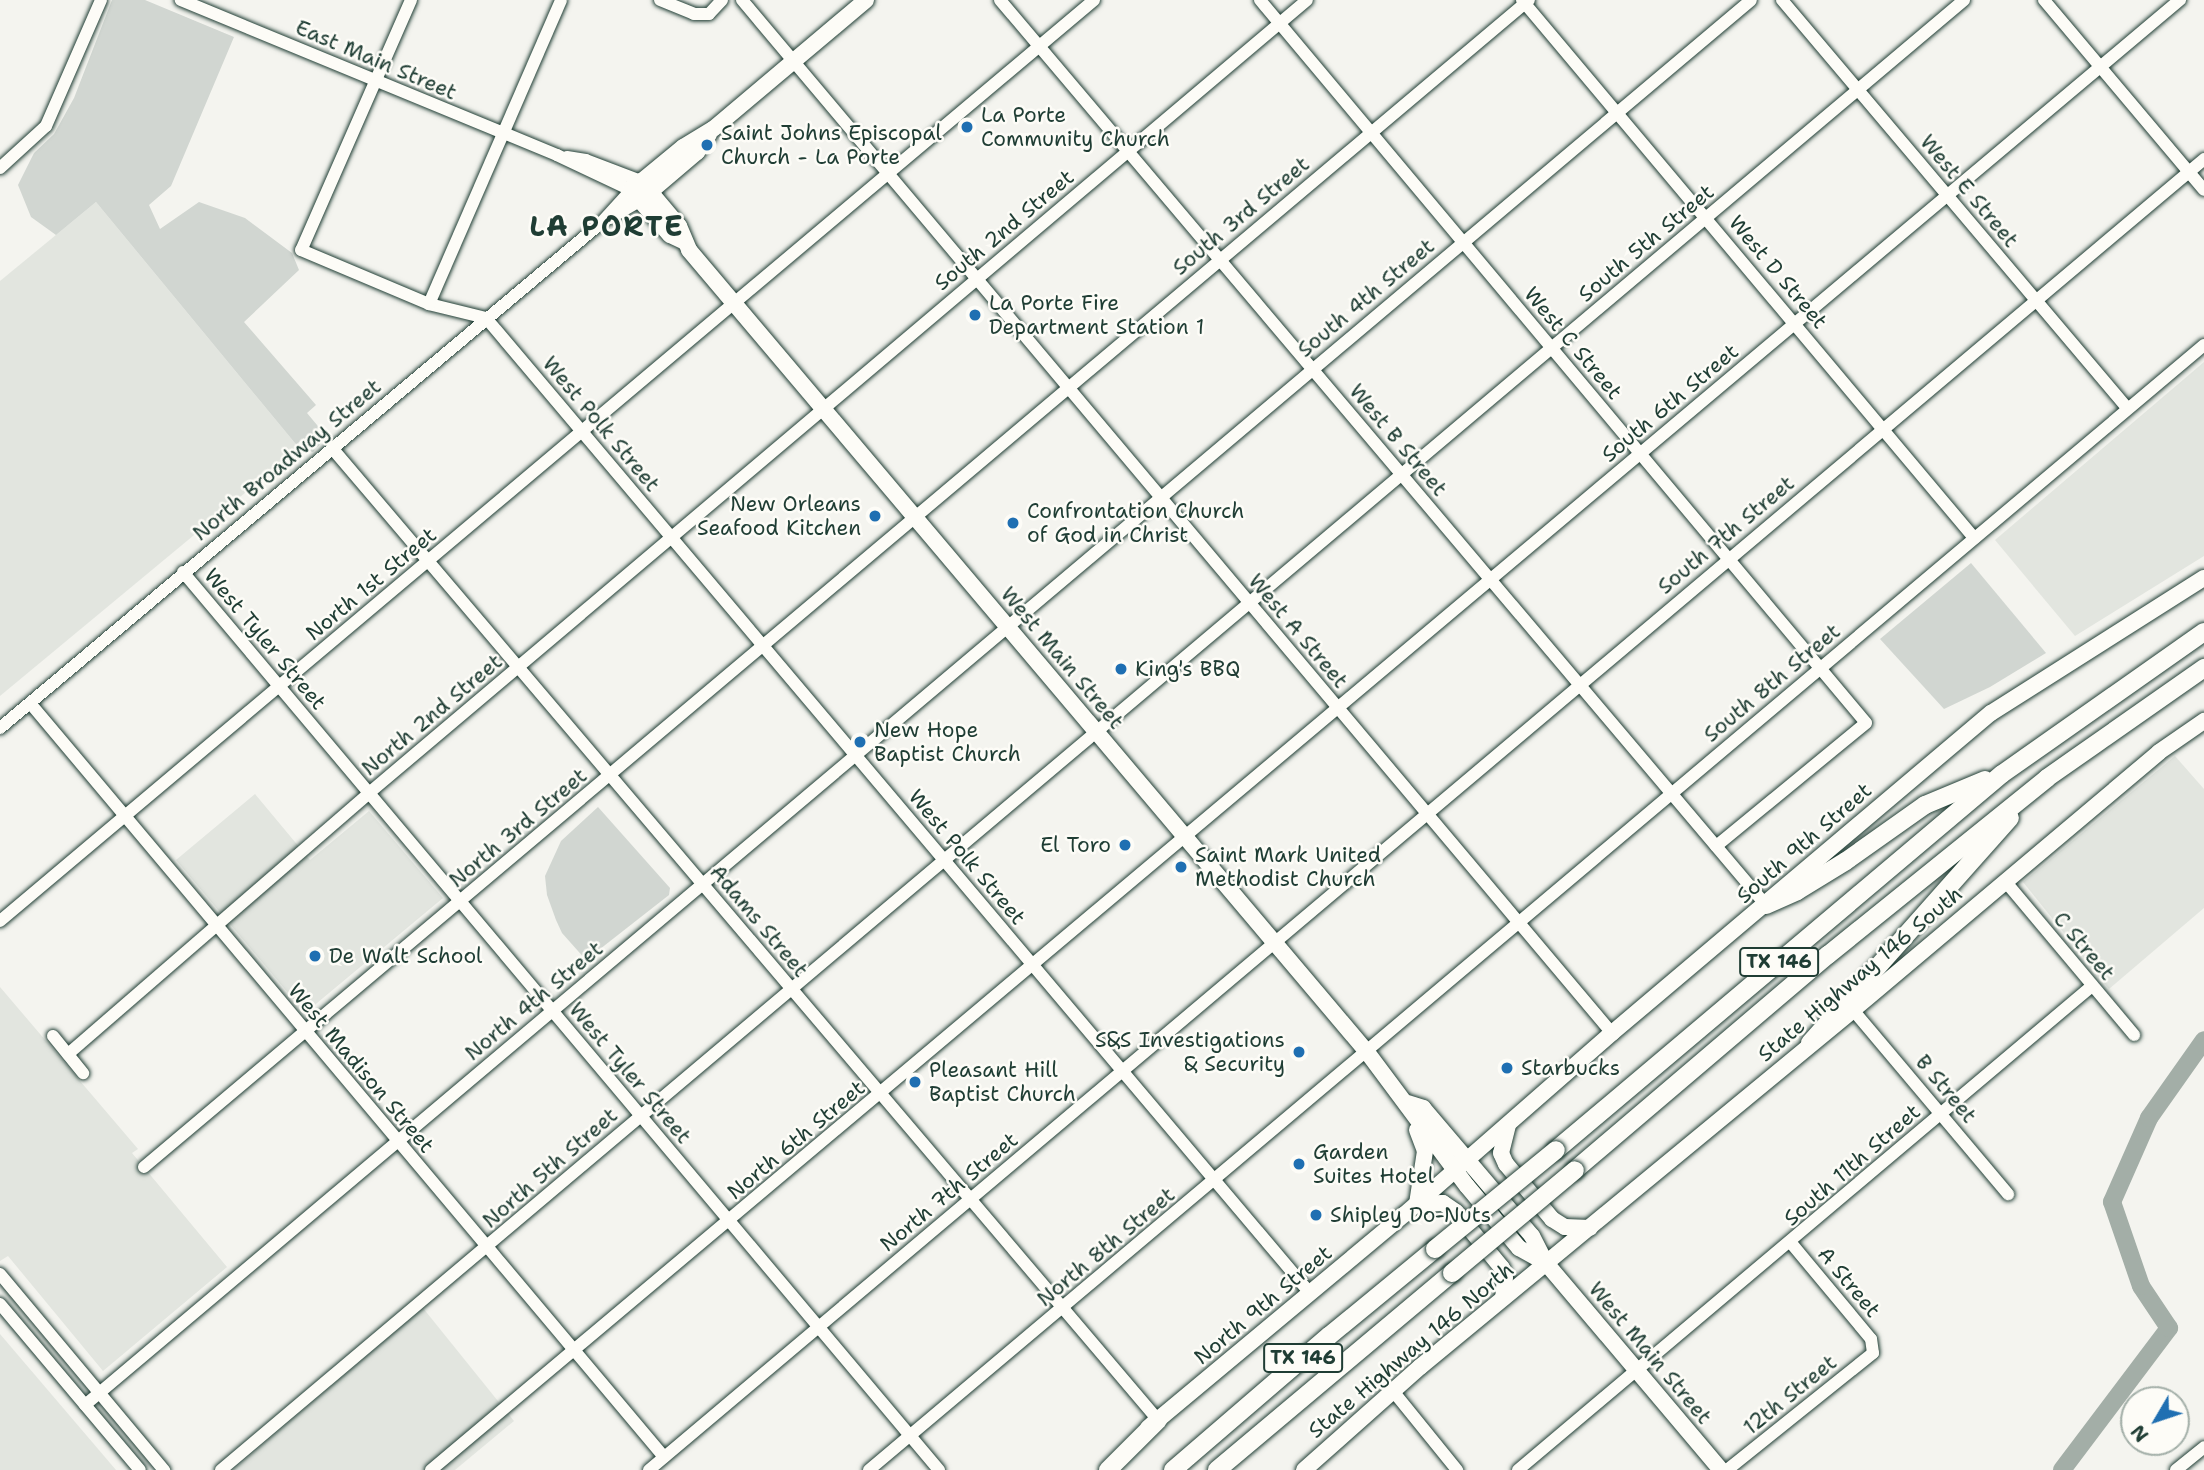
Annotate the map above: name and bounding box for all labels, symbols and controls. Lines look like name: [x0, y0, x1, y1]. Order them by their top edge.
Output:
street label: East Main Street: [292, 15, 460, 105]
place label: La Porte Community Church: [981, 102, 1170, 152]
marker: La Porte Community Church: [959, 119, 975, 135]
place label: Saint Johns Episcopal Church - La Porte: [721, 120, 942, 170]
street label: West E Street: [1915, 130, 2023, 252]
marker: Saint Johns Episcopal Church - La Porte: [699, 137, 715, 153]
street label: South 3rd Street: [1168, 151, 1314, 281]
street label: South 2nd Street: [929, 164, 1079, 296]
street label: South 5th Street: [1573, 179, 1719, 307]
district label: LA PORTE: [530, 209, 684, 243]
street label: West D Street: [1723, 210, 1833, 334]
street label: South 4th Street: [1293, 233, 1439, 363]
street label: West C Street: [1519, 282, 1627, 404]
place label: La Porte Fire Department Station 1: [989, 290, 1205, 340]
marker: La Porte Fire Department Station 1: [967, 307, 983, 323]
street label: South 6th Street: [1597, 339, 1743, 467]
street label: West Polk Street: [537, 351, 665, 497]
street label: North Broadway Street: [188, 374, 386, 546]
street label: West B Street: [1344, 379, 1452, 501]
street label: South 7th Street: [1653, 471, 1799, 599]
place label: New Orleans Seafood Kitchen: [697, 491, 861, 541]
place label: Confrontation Church of God in Christ: [1027, 498, 1244, 548]
marker: New Orleans Seafood Kitchen: [867, 508, 883, 524]
marker: Confrontation Church of God in Christ: [1005, 515, 1021, 531]
street label: North 1st Street: [301, 522, 441, 646]
street label: West Tyler Street: [199, 563, 331, 715]
street label: West A Street: [1243, 569, 1353, 693]
street label: West Main Street: [995, 582, 1129, 734]
street label: South 8th Street: [1699, 619, 1845, 747]
street label: North 2nd Street: [357, 649, 507, 781]
place label: King's BBQ: [1135, 656, 1240, 682]
marker: King's BBQ: [1113, 661, 1129, 677]
place label: New Hope Baptist Church: [874, 717, 1021, 767]
marker: New Hope Baptist Church: [852, 734, 868, 750]
street label: North 3rd Street: [444, 763, 592, 893]
street label: South 9th Street: [1731, 778, 1877, 908]
street label: West Polk Street: [903, 784, 1031, 930]
place label: El Toro: [1040, 832, 1111, 858]
marker: El Toro: [1117, 837, 1133, 853]
place label: Saint Mark United Methodist Church: [1195, 842, 1381, 892]
marker: Saint Mark United Methodist Church: [1173, 859, 1189, 875]
street label: Adams Street: [705, 860, 813, 982]
street label: State Highway 146 South: [1753, 881, 1967, 1067]
street label: C Street: [2048, 907, 2120, 985]
street label: North 4th Street: [460, 936, 608, 1066]
place label: De Walt School: [329, 943, 482, 969]
road number: TX 146: [1739, 946, 1819, 978]
marker: De Walt School: [307, 948, 323, 964]
street label: West Madison Street: [283, 978, 439, 1158]
street label: West Tyler Street: [564, 997, 696, 1149]
place label: S&S Investigations & Security: [1095, 1027, 1285, 1077]
marker: S&S Investigations & Security: [1291, 1044, 1307, 1060]
street label: B Street: [1910, 1050, 1982, 1128]
place label: Starbucks: [1521, 1055, 1620, 1081]
place label: Pleasant Hill Baptist Church: [929, 1057, 1076, 1107]
marker: Starbucks: [1499, 1060, 1515, 1076]
marker: Pleasant Hill Baptist Church: [907, 1074, 923, 1090]
street label: North 6th Street: [722, 1075, 870, 1205]
street label: South 11th Street: [1779, 1099, 1925, 1231]
street label: North 5th Street: [477, 1103, 623, 1233]
street label: North 7th Street: [875, 1127, 1023, 1257]
place label: Garden Suites Hotel: [1313, 1139, 1434, 1189]
marker: Garden Suites Hotel: [1291, 1156, 1307, 1172]
street label: North 8th Street: [1032, 1182, 1180, 1312]
place label: Shipley Do-Nuts: [1330, 1202, 1491, 1228]
marker: Shipley Do-Nuts: [1308, 1207, 1324, 1223]
street label: North 9th Street: [1189, 1240, 1337, 1370]
street label: A Street: [1812, 1242, 1886, 1322]
street label: State Highway 146 North: [1303, 1257, 1519, 1443]
street label: West Main Street: [1583, 1277, 1717, 1429]
road number: TX 146: [1263, 1342, 1343, 1374]
street label: 12th Street: [1738, 1350, 1842, 1440]
north arrow: [2120, 1386, 2190, 1456]
text: N: [2125, 1420, 2154, 1447]

